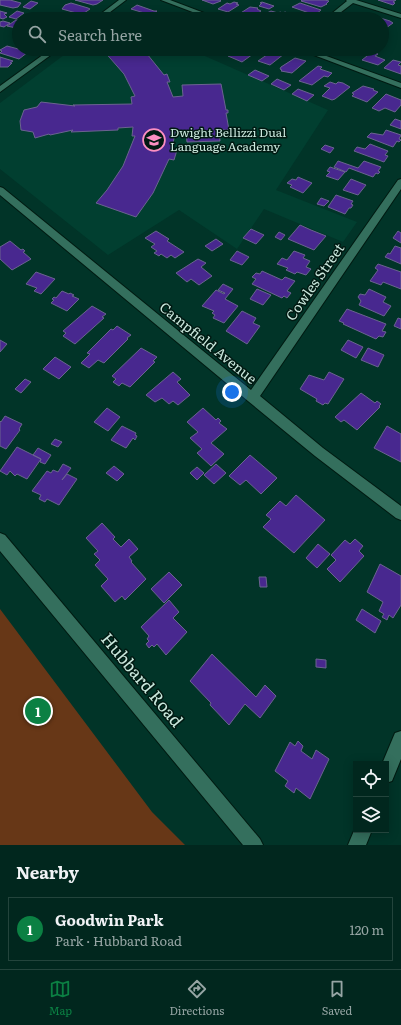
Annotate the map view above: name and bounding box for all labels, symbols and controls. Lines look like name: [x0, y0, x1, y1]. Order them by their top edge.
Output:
search box: [12, 12, 389, 56]
icon: search: [26, 23, 48, 45]
text: Search here: [58, 23, 142, 46]
place label: Dwight Bellizzi Dual Language Academy: [170, 123, 286, 155]
school or university icon: Dwight Bellizzi Dual Language Academy: [141, 127, 167, 153]
street label: Cowles Street: [280, 238, 348, 324]
street label: Campfield Avenue: [156, 297, 262, 388]
your location: [222, 382, 242, 402]
street label: Hubbard Road: [96, 626, 190, 732]
pin: 1: [25, 696, 51, 726]
map controls: [353, 761, 389, 833]
button: locate: [353, 761, 389, 797]
button: layers: [353, 797, 389, 833]
text: Nearby: [16, 859, 79, 884]
text: Goodwin Park: [55, 908, 163, 931]
text: 1: [27, 920, 33, 939]
text: 120 m: [349, 920, 384, 939]
text: Park · Hubbard Road: [55, 931, 182, 950]
tab: Map: [49, 978, 72, 1018]
tab: Directions: [169, 978, 224, 1018]
tab: Saved: [322, 978, 352, 1018]

